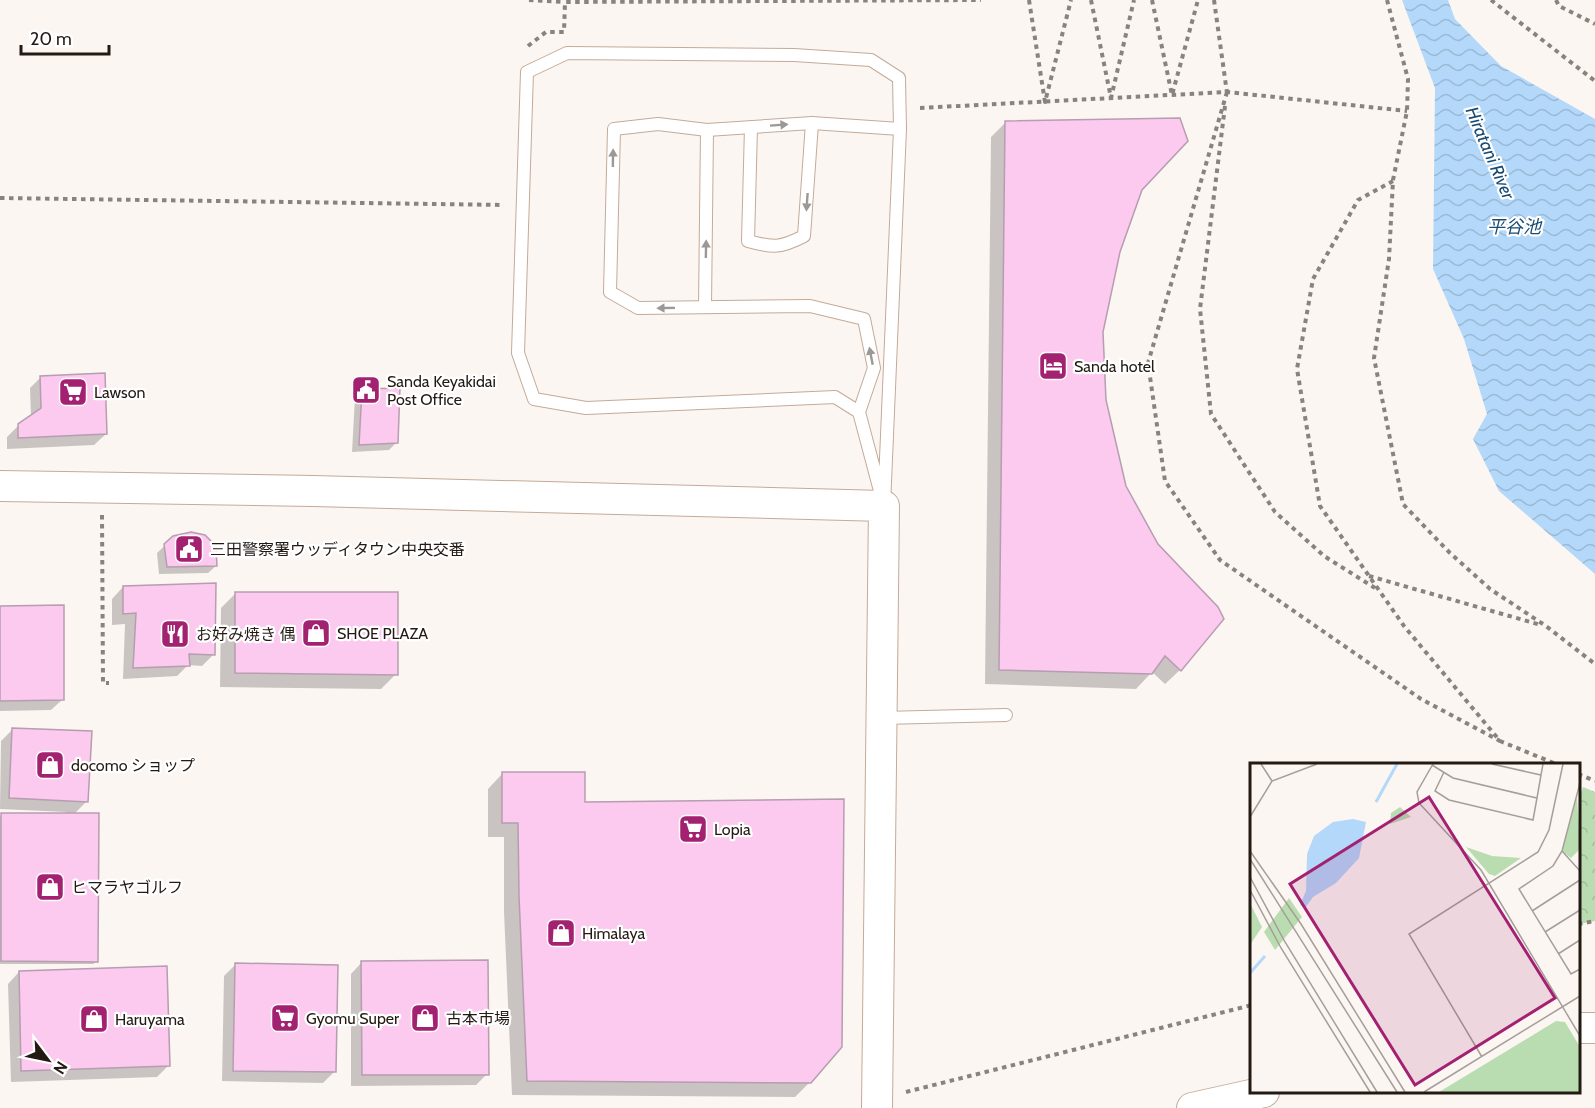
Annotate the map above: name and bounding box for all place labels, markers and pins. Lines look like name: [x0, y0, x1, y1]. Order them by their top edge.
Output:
hotel icon: Sanda hotel: [1037, 350, 1069, 382]
place label: Sanda hotel: [1074, 357, 1155, 376]
place label: Sanda Keyakidai Post Office: [387, 372, 496, 409]
public building icon: Sanda Keyakidai Post Office: [350, 374, 382, 406]
supermarket icon: Lawson: [57, 376, 89, 408]
place label: Lawson: [94, 383, 146, 402]
public building icon: 三田警察署ウッディタウン中央交番: [173, 533, 205, 565]
place label: 三田警察署ウッディタウン中央交番: [210, 540, 465, 559]
shop icon: SHOE PLAZA: [300, 617, 332, 649]
restaurant icon: お好み焼き 偶: [159, 618, 191, 650]
place label: SHOE PLAZA: [337, 624, 428, 643]
place label: お好み焼き 偶: [196, 625, 296, 644]
shop icon: docomo ショップ: [34, 749, 66, 781]
place label: docomo ショップ: [71, 756, 195, 775]
supermarket icon: Lopia: [677, 813, 709, 845]
place label: Lopia: [714, 820, 751, 839]
shop icon: ヒマラヤゴルフ: [34, 871, 66, 903]
place label: ヒマラヤゴルフ: [71, 878, 183, 897]
shop icon: Himalaya: [545, 917, 577, 949]
place label: Himalaya: [582, 924, 645, 943]
supermarket icon: Gyomu Super: [269, 1002, 301, 1034]
shop icon: 古本市場: [409, 1002, 441, 1034]
shop icon: Haruyama: [78, 1003, 110, 1035]
place label: Gyomu Super: [306, 1009, 400, 1028]
place label: 古本市場: [446, 1009, 510, 1028]
place label: Haruyama: [115, 1010, 185, 1029]

